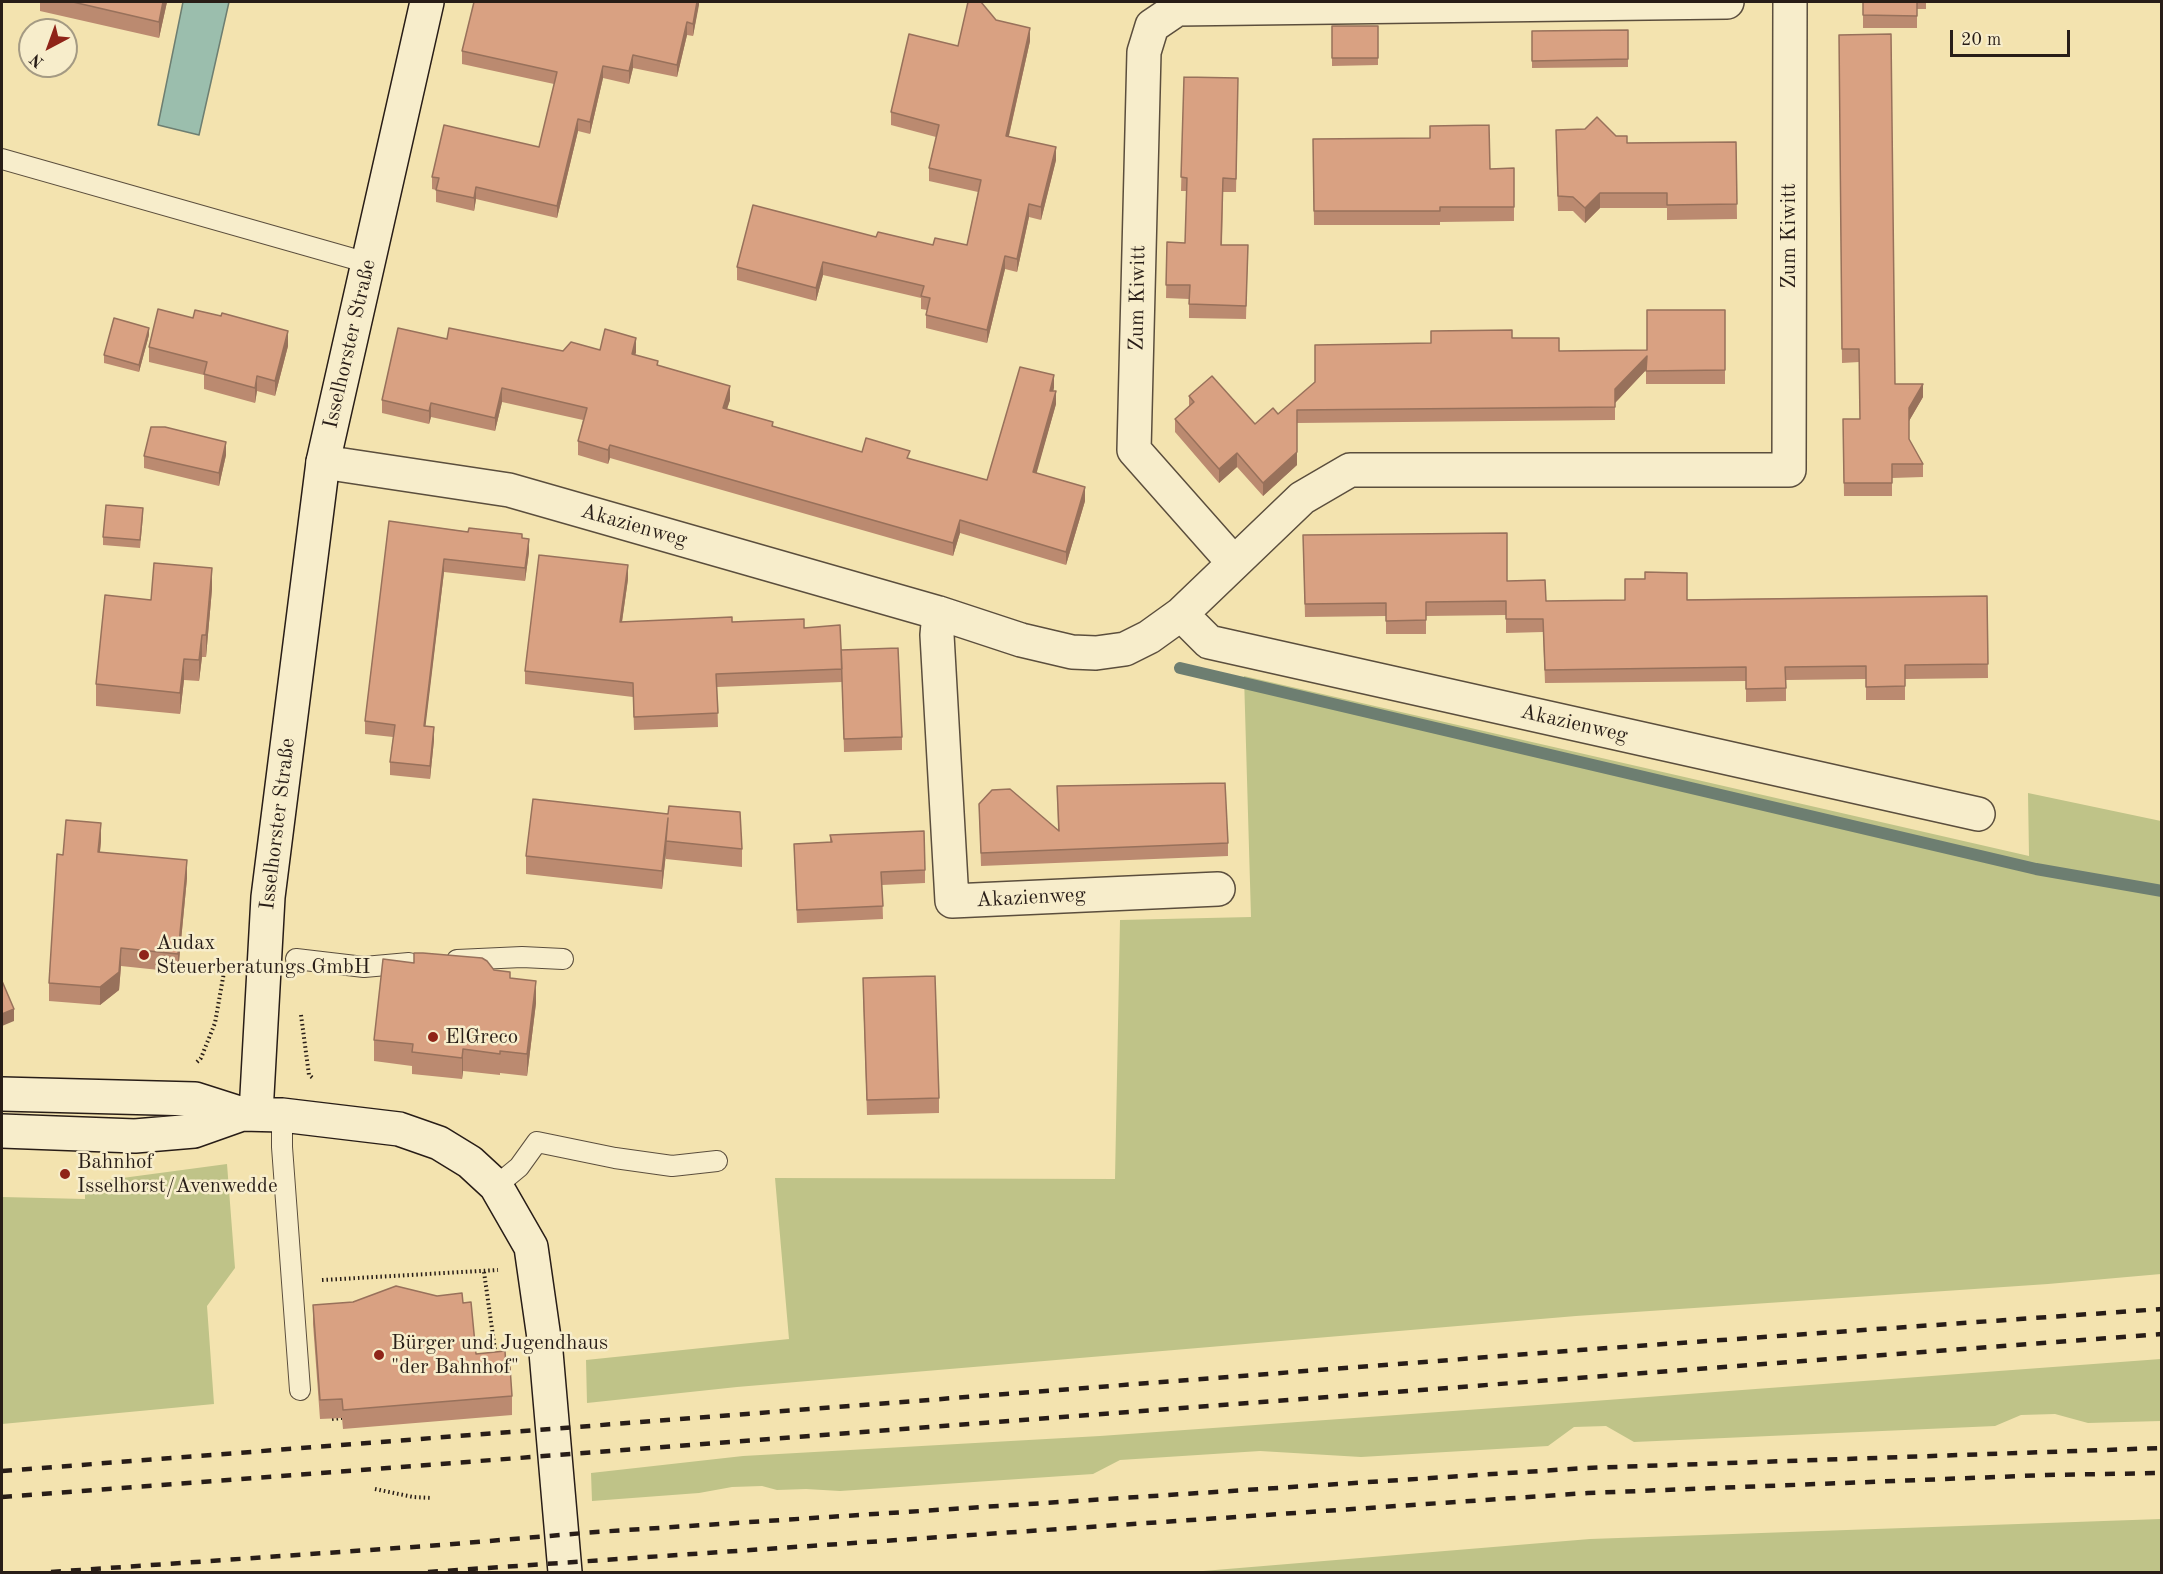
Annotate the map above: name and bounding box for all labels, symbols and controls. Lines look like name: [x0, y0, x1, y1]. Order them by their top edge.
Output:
north arrow: [18, 18, 78, 78]
scale bar: [1953, 18, 2073, 56]
text: 20 m: [1961, 31, 2001, 49]
text: N: [28, 50, 47, 70]
street label: Zum Kiwitt: [1776, 183, 1802, 289]
street label: Zum Kiwitt: [1124, 245, 1152, 351]
street label: Isselhorster Straße: [318, 257, 382, 431]
street label: Akazienweg: [578, 499, 690, 553]
street label: Akazienweg: [1518, 699, 1630, 749]
street label: Isselhorster Straße: [255, 737, 301, 911]
street label: Akazienweg: [976, 883, 1086, 913]
place label: Audax Steuerberatungs GmbH: [156, 930, 370, 980]
marker: Audax Steuerberatungs GmbH: [137, 948, 151, 962]
place label: ElGreco: [445, 1024, 518, 1050]
marker: ElGreco: [426, 1030, 440, 1044]
place label: Bahnhof Isselhorst/Avenwedde: [77, 1149, 278, 1199]
marker: Bahnhof Isselhorst/Avenwedde: [58, 1167, 72, 1181]
place label: Bürger und Jugendhaus "der Bahnhof": [391, 1330, 608, 1380]
marker: Bürger und Jugendhaus "der Bahnhof": [372, 1348, 386, 1362]

